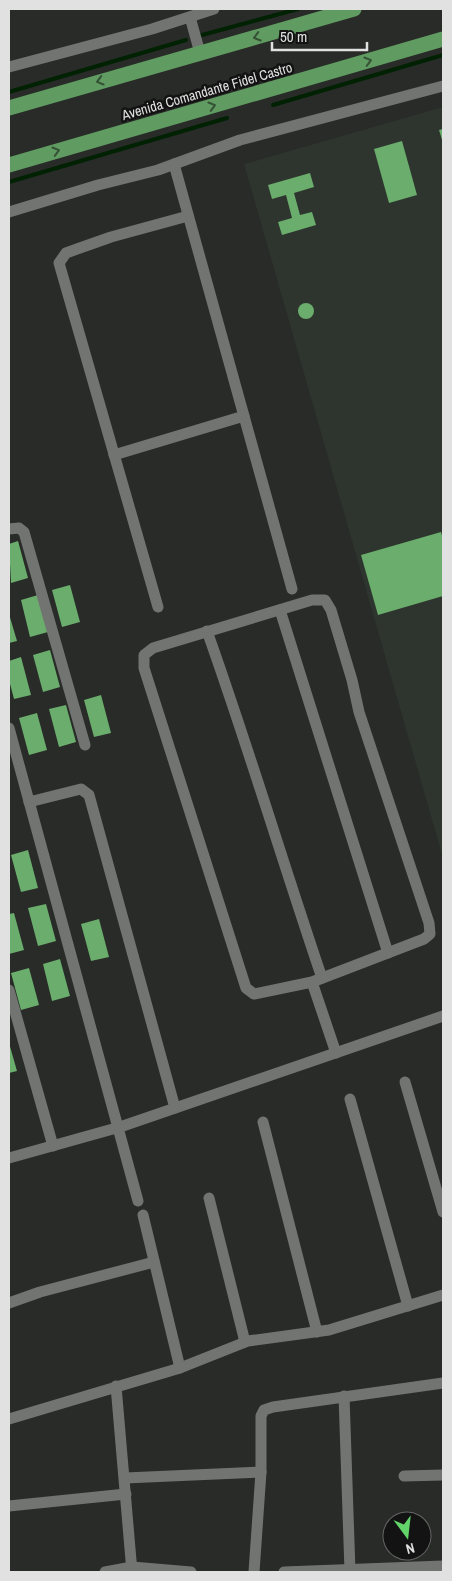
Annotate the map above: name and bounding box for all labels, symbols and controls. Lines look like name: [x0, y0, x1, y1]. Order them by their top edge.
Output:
scale bar: [272, 20, 367, 52]
text: 50 m: [280, 26, 307, 47]
one-way arrow: [253, 31, 261, 41]
one-way arrow: [363, 56, 372, 67]
street label: Avenida Comandante Fidel Castro: [119, 58, 294, 124]
one-way arrow: [97, 76, 105, 86]
one-way arrow: [207, 102, 215, 112]
one-way arrow: [51, 146, 60, 157]
north arrow: [382, 1511, 432, 1561]
text: N: [404, 1539, 417, 1558]

